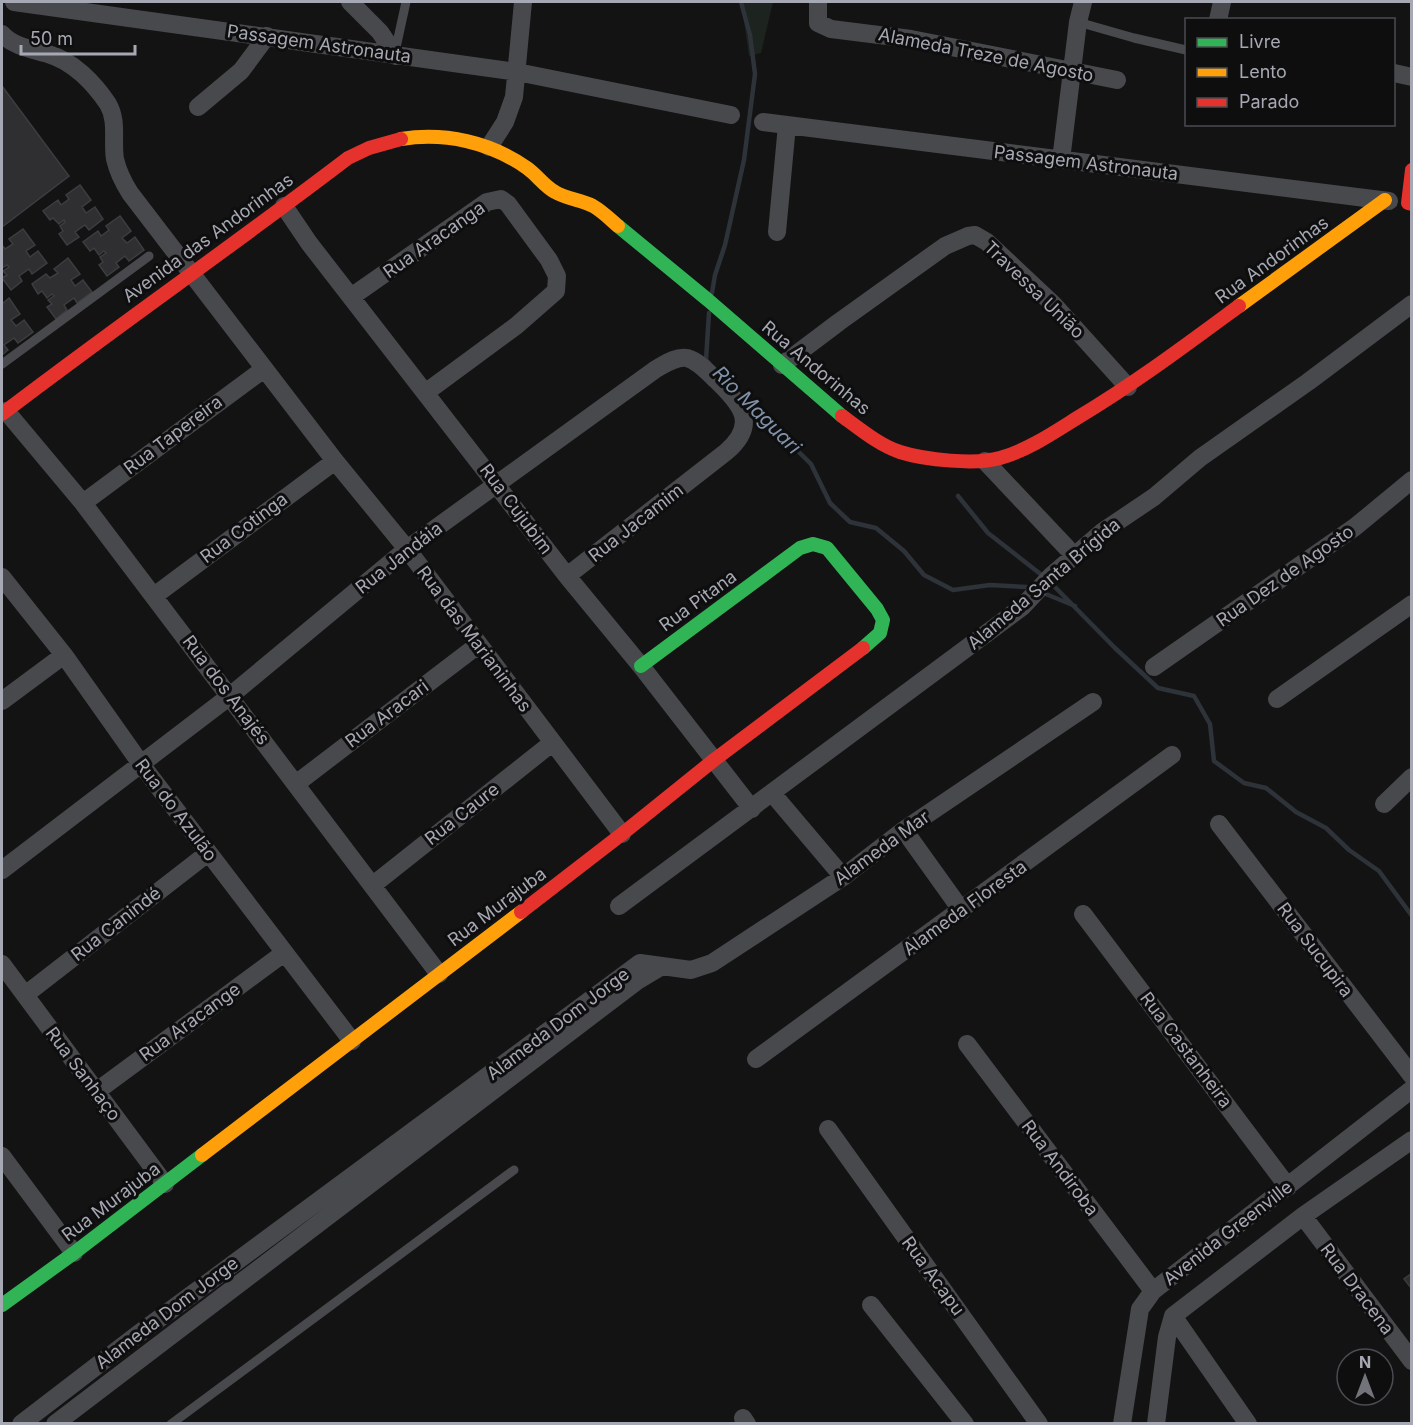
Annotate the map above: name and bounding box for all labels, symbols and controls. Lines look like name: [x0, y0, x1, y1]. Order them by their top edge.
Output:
scale bar: [21, 18, 135, 56]
legend: [1185, 18, 1395, 126]
street label: Passagem Astronauta: [226, 20, 412, 67]
street label: Alameda Treze de Agosto: [877, 23, 1095, 86]
text: 50 m: [30, 28, 73, 49]
text: Livre: [1239, 31, 1281, 52]
text: Lento: [1239, 61, 1287, 82]
text: Parado: [1239, 91, 1299, 112]
street label: Passagem Astronauta: [993, 141, 1179, 184]
street label: Avenida das Andorinhas: [118, 169, 297, 306]
street label: Rua Aracanga: [379, 197, 489, 282]
street label: Rua Andorinhas: [1211, 212, 1332, 308]
street label: Travessa União: [980, 237, 1089, 343]
street label: Rua Andorinhas: [758, 316, 875, 419]
water label: Rio Maguari: [708, 361, 807, 460]
street label: Rua Tapereira: [119, 391, 226, 478]
street label: Rua Cujubim: [476, 460, 557, 558]
street label: Rua Jacamim: [584, 479, 687, 566]
street label: Rua Cotinga: [196, 488, 291, 567]
street label: Alameda Santa Brígida: [963, 514, 1124, 654]
street label: Rua Jandáia: [351, 517, 446, 598]
street label: Rua Dez de Agosto: [1212, 520, 1357, 631]
street label: Rua das Marianinhas: [413, 562, 536, 716]
street label: Rua Pitana: [655, 566, 740, 636]
street label: Rua dos Anajés: [179, 631, 274, 748]
street label: Rua Aracari: [341, 676, 432, 752]
street label: Rua do Azulão: [131, 754, 222, 865]
street label: Rua Caure: [420, 778, 503, 849]
street label: Alameda Mar: [830, 806, 934, 889]
street label: Alameda Floresta: [899, 856, 1031, 959]
street label: Rua Murajuba: [443, 863, 550, 950]
street label: Rua Canindé: [67, 882, 165, 965]
street label: Rua Sucupira: [1273, 898, 1358, 1001]
street label: Alameda Dom Jorge: [482, 963, 633, 1084]
street label: Rua Aracange: [135, 978, 244, 1065]
street label: Rua Castanheira: [1136, 988, 1237, 1112]
street label: Rua Sanhaço: [41, 1023, 125, 1125]
street label: Rua Andiroba: [1018, 1116, 1103, 1220]
street label: Rua Murajuba: [57, 1158, 164, 1245]
street label: Avenida Greenville: [1159, 1176, 1296, 1289]
street label: Rua Acapu: [898, 1232, 969, 1319]
street label: Rua Dracena: [1316, 1239, 1399, 1338]
street label: Alameda Dom Jorge: [91, 1252, 242, 1373]
north arrow: [1335, 1347, 1395, 1407]
text: N: [1359, 1352, 1371, 1372]

